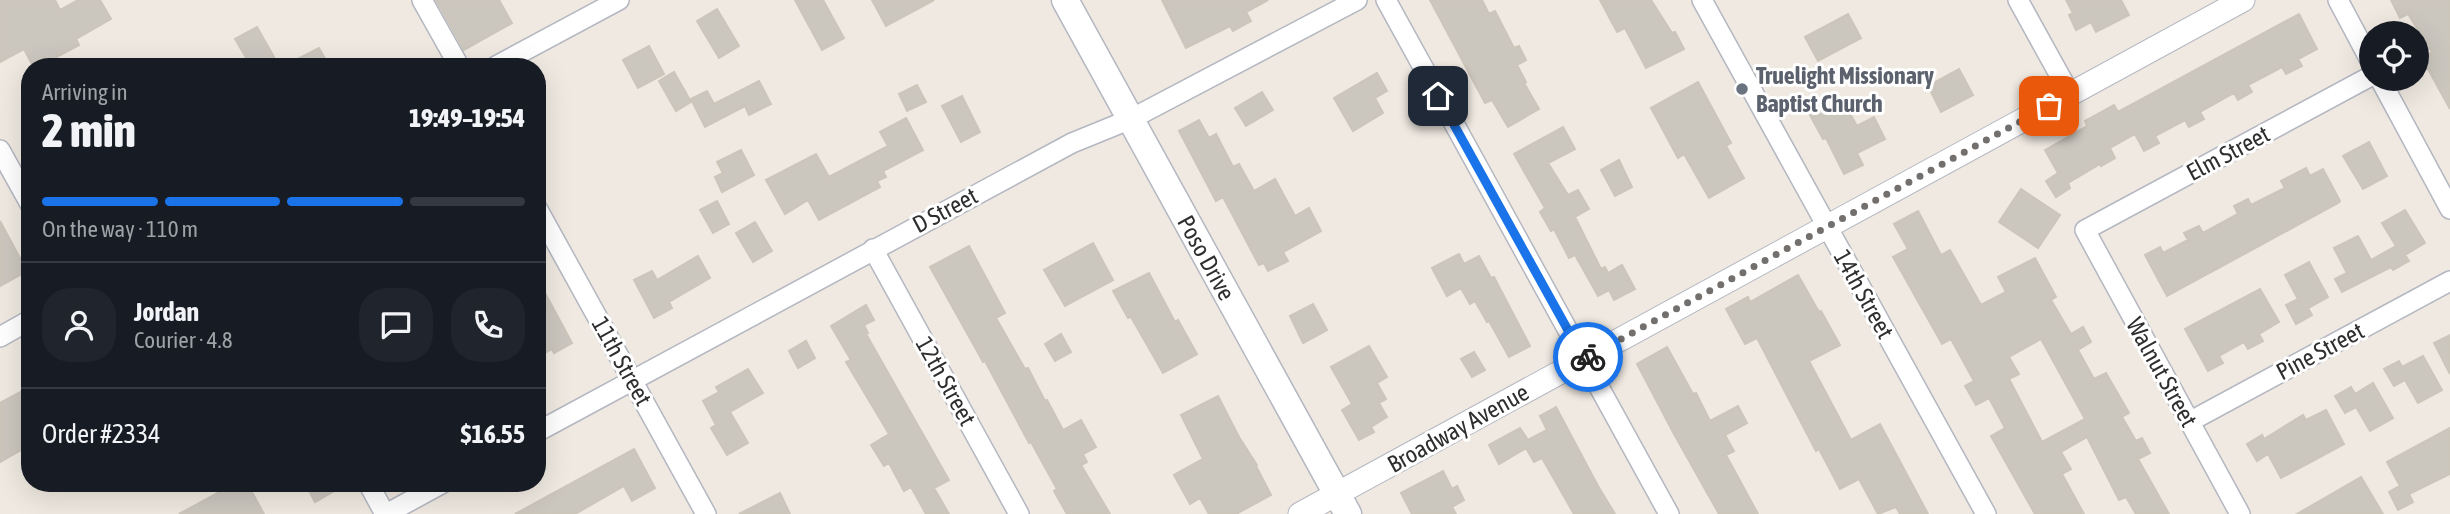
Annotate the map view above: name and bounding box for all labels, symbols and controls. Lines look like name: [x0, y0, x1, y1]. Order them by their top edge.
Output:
map controls: [2359, 21, 2429, 91]
button: locate: [2359, 21, 2429, 91]
place label: Truelight Missionary Baptist Church: [1756, 62, 1934, 117]
pin: [1408, 66, 1468, 126]
pin: [2019, 76, 2079, 136]
icon: home: [1419, 77, 1457, 115]
text: Arriving in: [42, 79, 128, 105]
marker: Truelight Missionary Baptist Church: [1734, 81, 1750, 97]
icon: bag: [2030, 87, 2068, 125]
text: 19:49–19:54: [409, 103, 525, 133]
text: 2 min: [42, 104, 136, 157]
street label: Elm Street: [2182, 120, 2274, 186]
street label: D Street: [908, 182, 982, 238]
street label: Poso Drive: [1173, 211, 1241, 305]
text: On the way · 110 m: [42, 216, 198, 242]
street label: 14th Street: [1829, 245, 1899, 343]
button: person: [42, 288, 116, 362]
button: chat: [359, 288, 433, 362]
button: phone: [451, 288, 525, 362]
text: Jordan: [134, 297, 199, 327]
street label: 11th Street: [587, 312, 657, 410]
street label: Walnut Street: [2121, 313, 2203, 431]
street label: Pine Street: [2272, 317, 2368, 385]
courier: [1553, 322, 1623, 392]
text: Courier · 4.8: [134, 327, 233, 353]
street label: 12th Street: [911, 332, 981, 430]
icon: bike: [1569, 338, 1607, 376]
street label: Broadway Avenue: [1383, 378, 1533, 478]
text: Order #2334: [42, 419, 161, 449]
text: $16.55: [461, 419, 525, 449]

